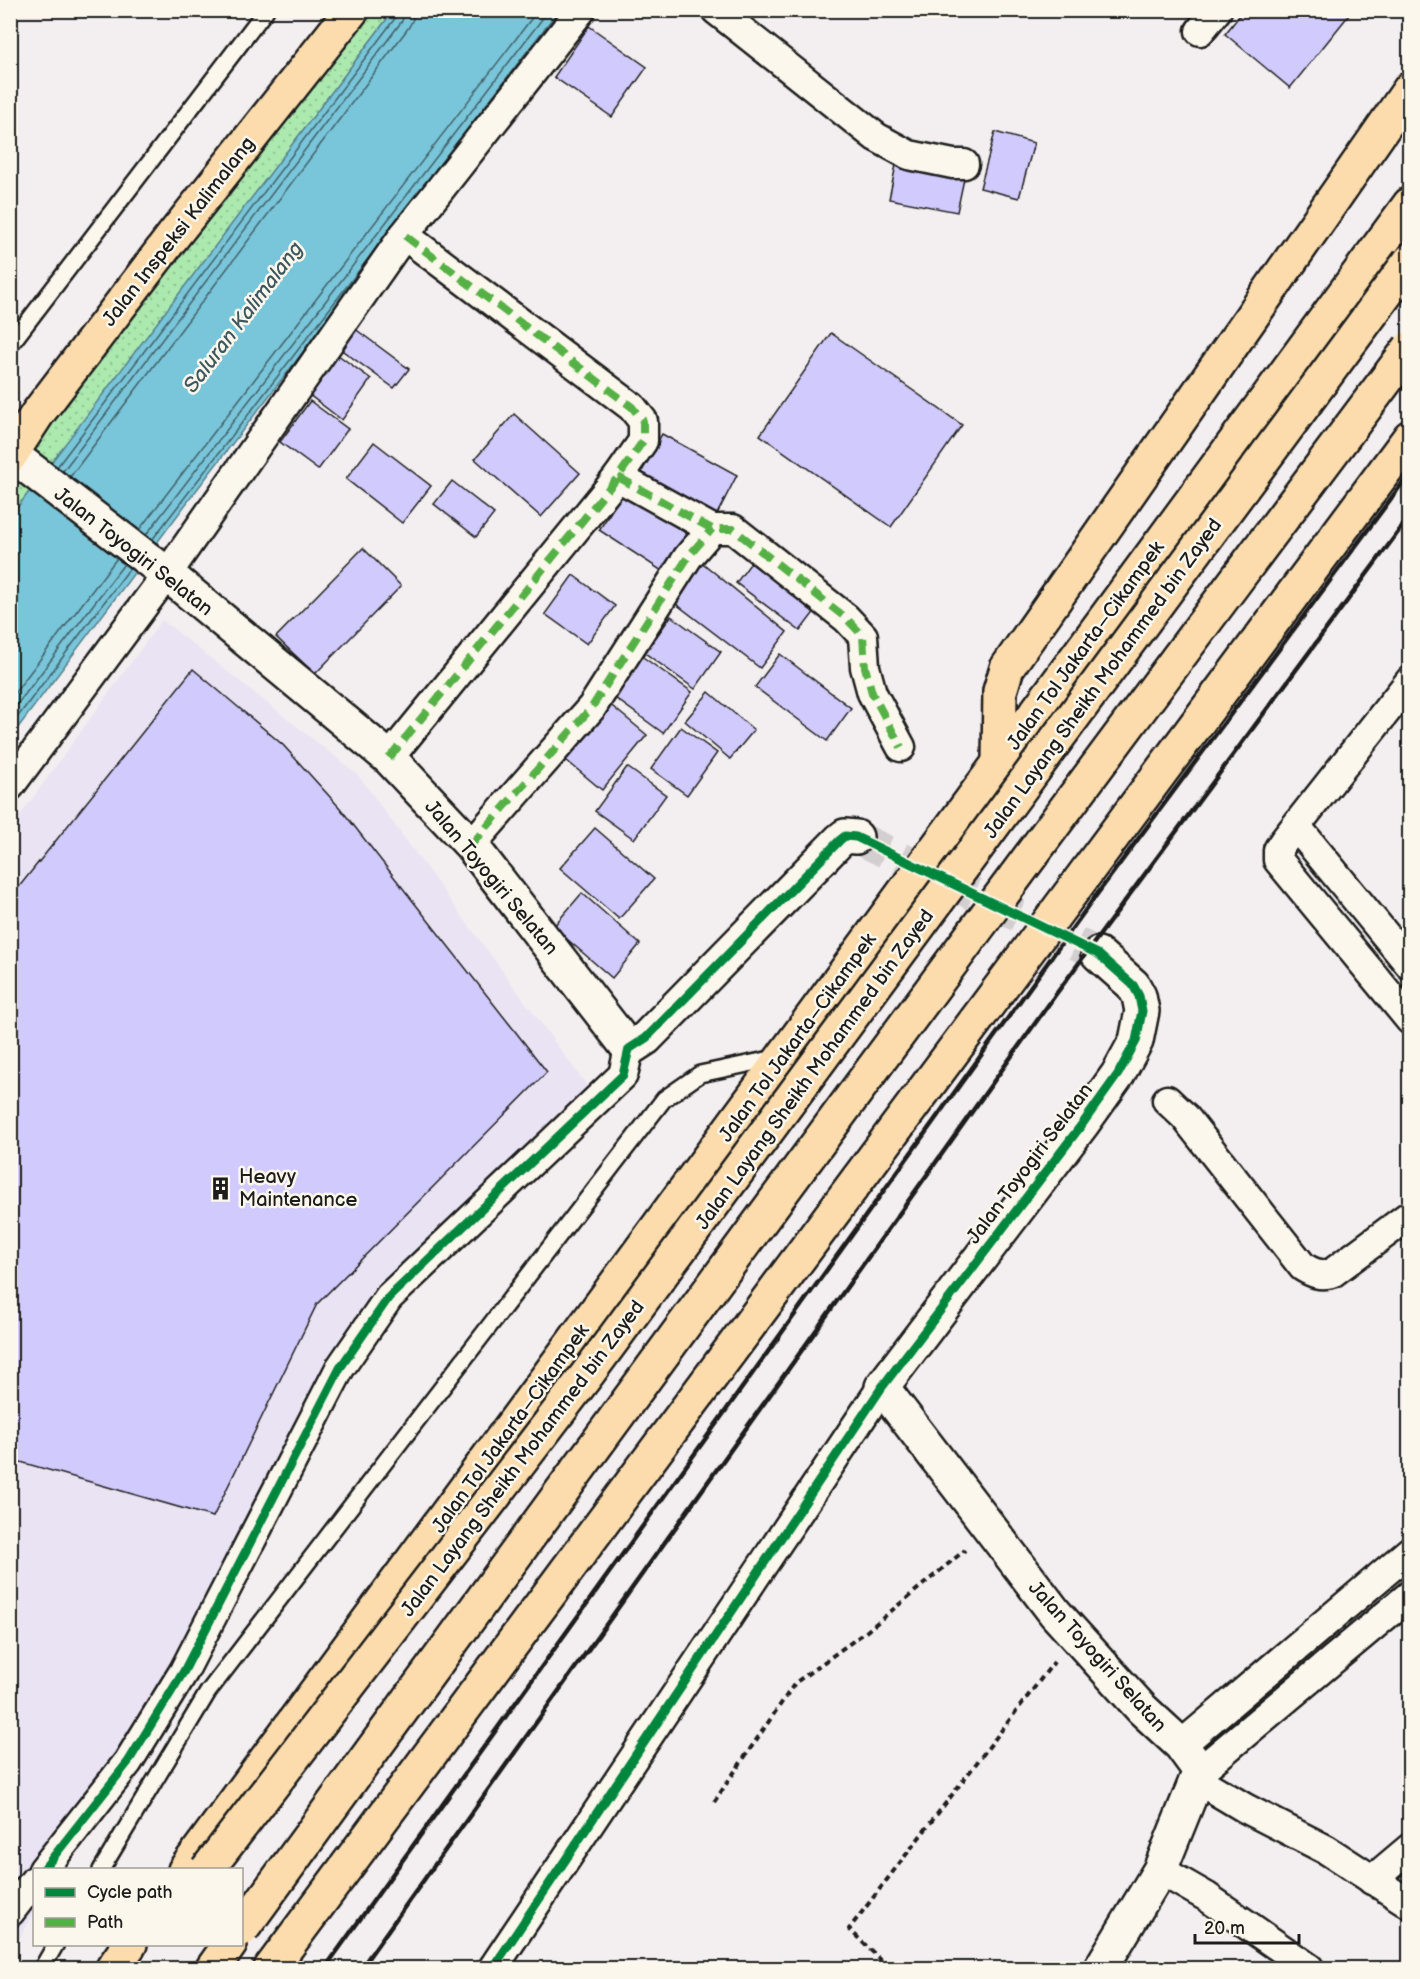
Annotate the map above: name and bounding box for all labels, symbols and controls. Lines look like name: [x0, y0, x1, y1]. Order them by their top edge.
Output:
street label: Jalan Inspeksi Kalimalang: [97, 132, 260, 331]
water label: Saluran Kalimalang: [178, 237, 309, 398]
street label: Jalan Toyogiri Selatan: [49, 482, 218, 621]
street label: Jalan Layang Sheikh Mohammed bin Zayed: [979, 514, 1227, 843]
street label: Jalan Tol Jakarta–Cikampek: [1002, 536, 1170, 755]
street label: Jalan Toyogiri Selatan: [419, 795, 563, 960]
street label: Jalan Layang Sheikh Mohammed bin Zayed: [691, 905, 939, 1234]
street label: Jalan Tol Jakarta–Cikampek: [714, 928, 882, 1147]
street label: Jalan Toyogiri Selatan: [962, 1079, 1098, 1249]
place label: Heavy Maintenance: [239, 1165, 357, 1212]
building icon: Heavy Maintenance: [208, 1175, 234, 1201]
street label: Jalan Layang Sheikh Mohammed bin Zayed: [396, 1296, 650, 1621]
street label: Jalan Tol Jakarta–Cikampek: [427, 1319, 595, 1538]
street label: Jalan Toyogiri Selatan: [1023, 1576, 1171, 1737]
legend: [33, 1868, 243, 1946]
text: Cycle path: [87, 1882, 173, 1903]
scale bar: [1195, 1907, 1298, 1945]
text: Path: [87, 1912, 123, 1933]
text: 20 m: [1204, 1918, 1245, 1939]

